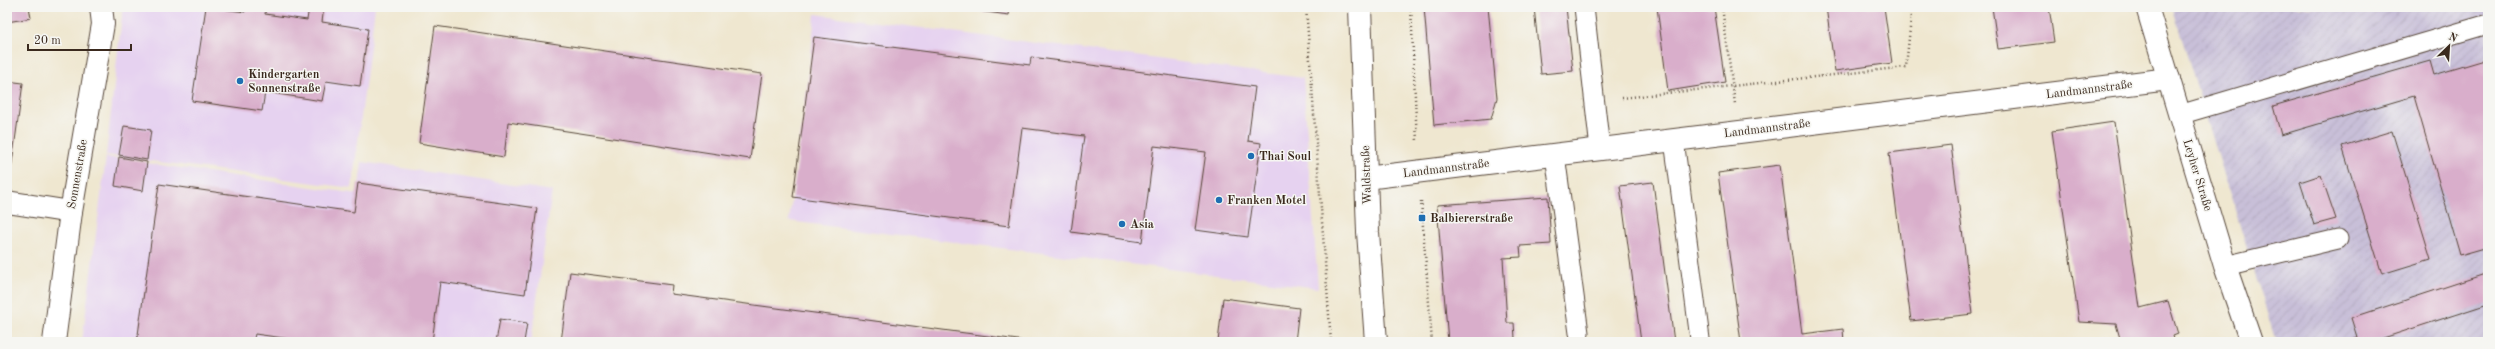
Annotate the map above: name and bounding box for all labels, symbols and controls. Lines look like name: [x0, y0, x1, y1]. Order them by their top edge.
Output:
scale bar: [28, 26, 131, 52]
north arrow: [2429, 26, 2469, 66]
text: N: [2446, 32, 2459, 45]
text: 20 m: [34, 35, 61, 47]
place label: Kindergarten Sonnenstraße: [248, 69, 321, 95]
marker: Kindergarten Sonnenstraße: [235, 76, 245, 86]
street label: Landmannstraße: [2045, 79, 2134, 101]
street label: Landmannstraße: [1723, 118, 1812, 140]
street label: Sonnenstraße: [66, 138, 90, 210]
street label: Leyher Straße: [2180, 138, 2214, 213]
street label: Waldstraße: [1360, 145, 1374, 205]
marker: Thai Soul: [1246, 151, 1256, 161]
place label: Thai Soul: [1259, 151, 1311, 163]
street label: Landmannstraße: [1402, 158, 1491, 180]
marker: Franken Motel: [1214, 195, 1224, 205]
place label: Franken Motel: [1227, 195, 1306, 207]
marker: Balbiererstraße: [1417, 213, 1427, 223]
place label: Balbiererstraße: [1430, 213, 1513, 225]
marker: Asia: [1117, 219, 1127, 229]
place label: Asia: [1130, 219, 1154, 231]

